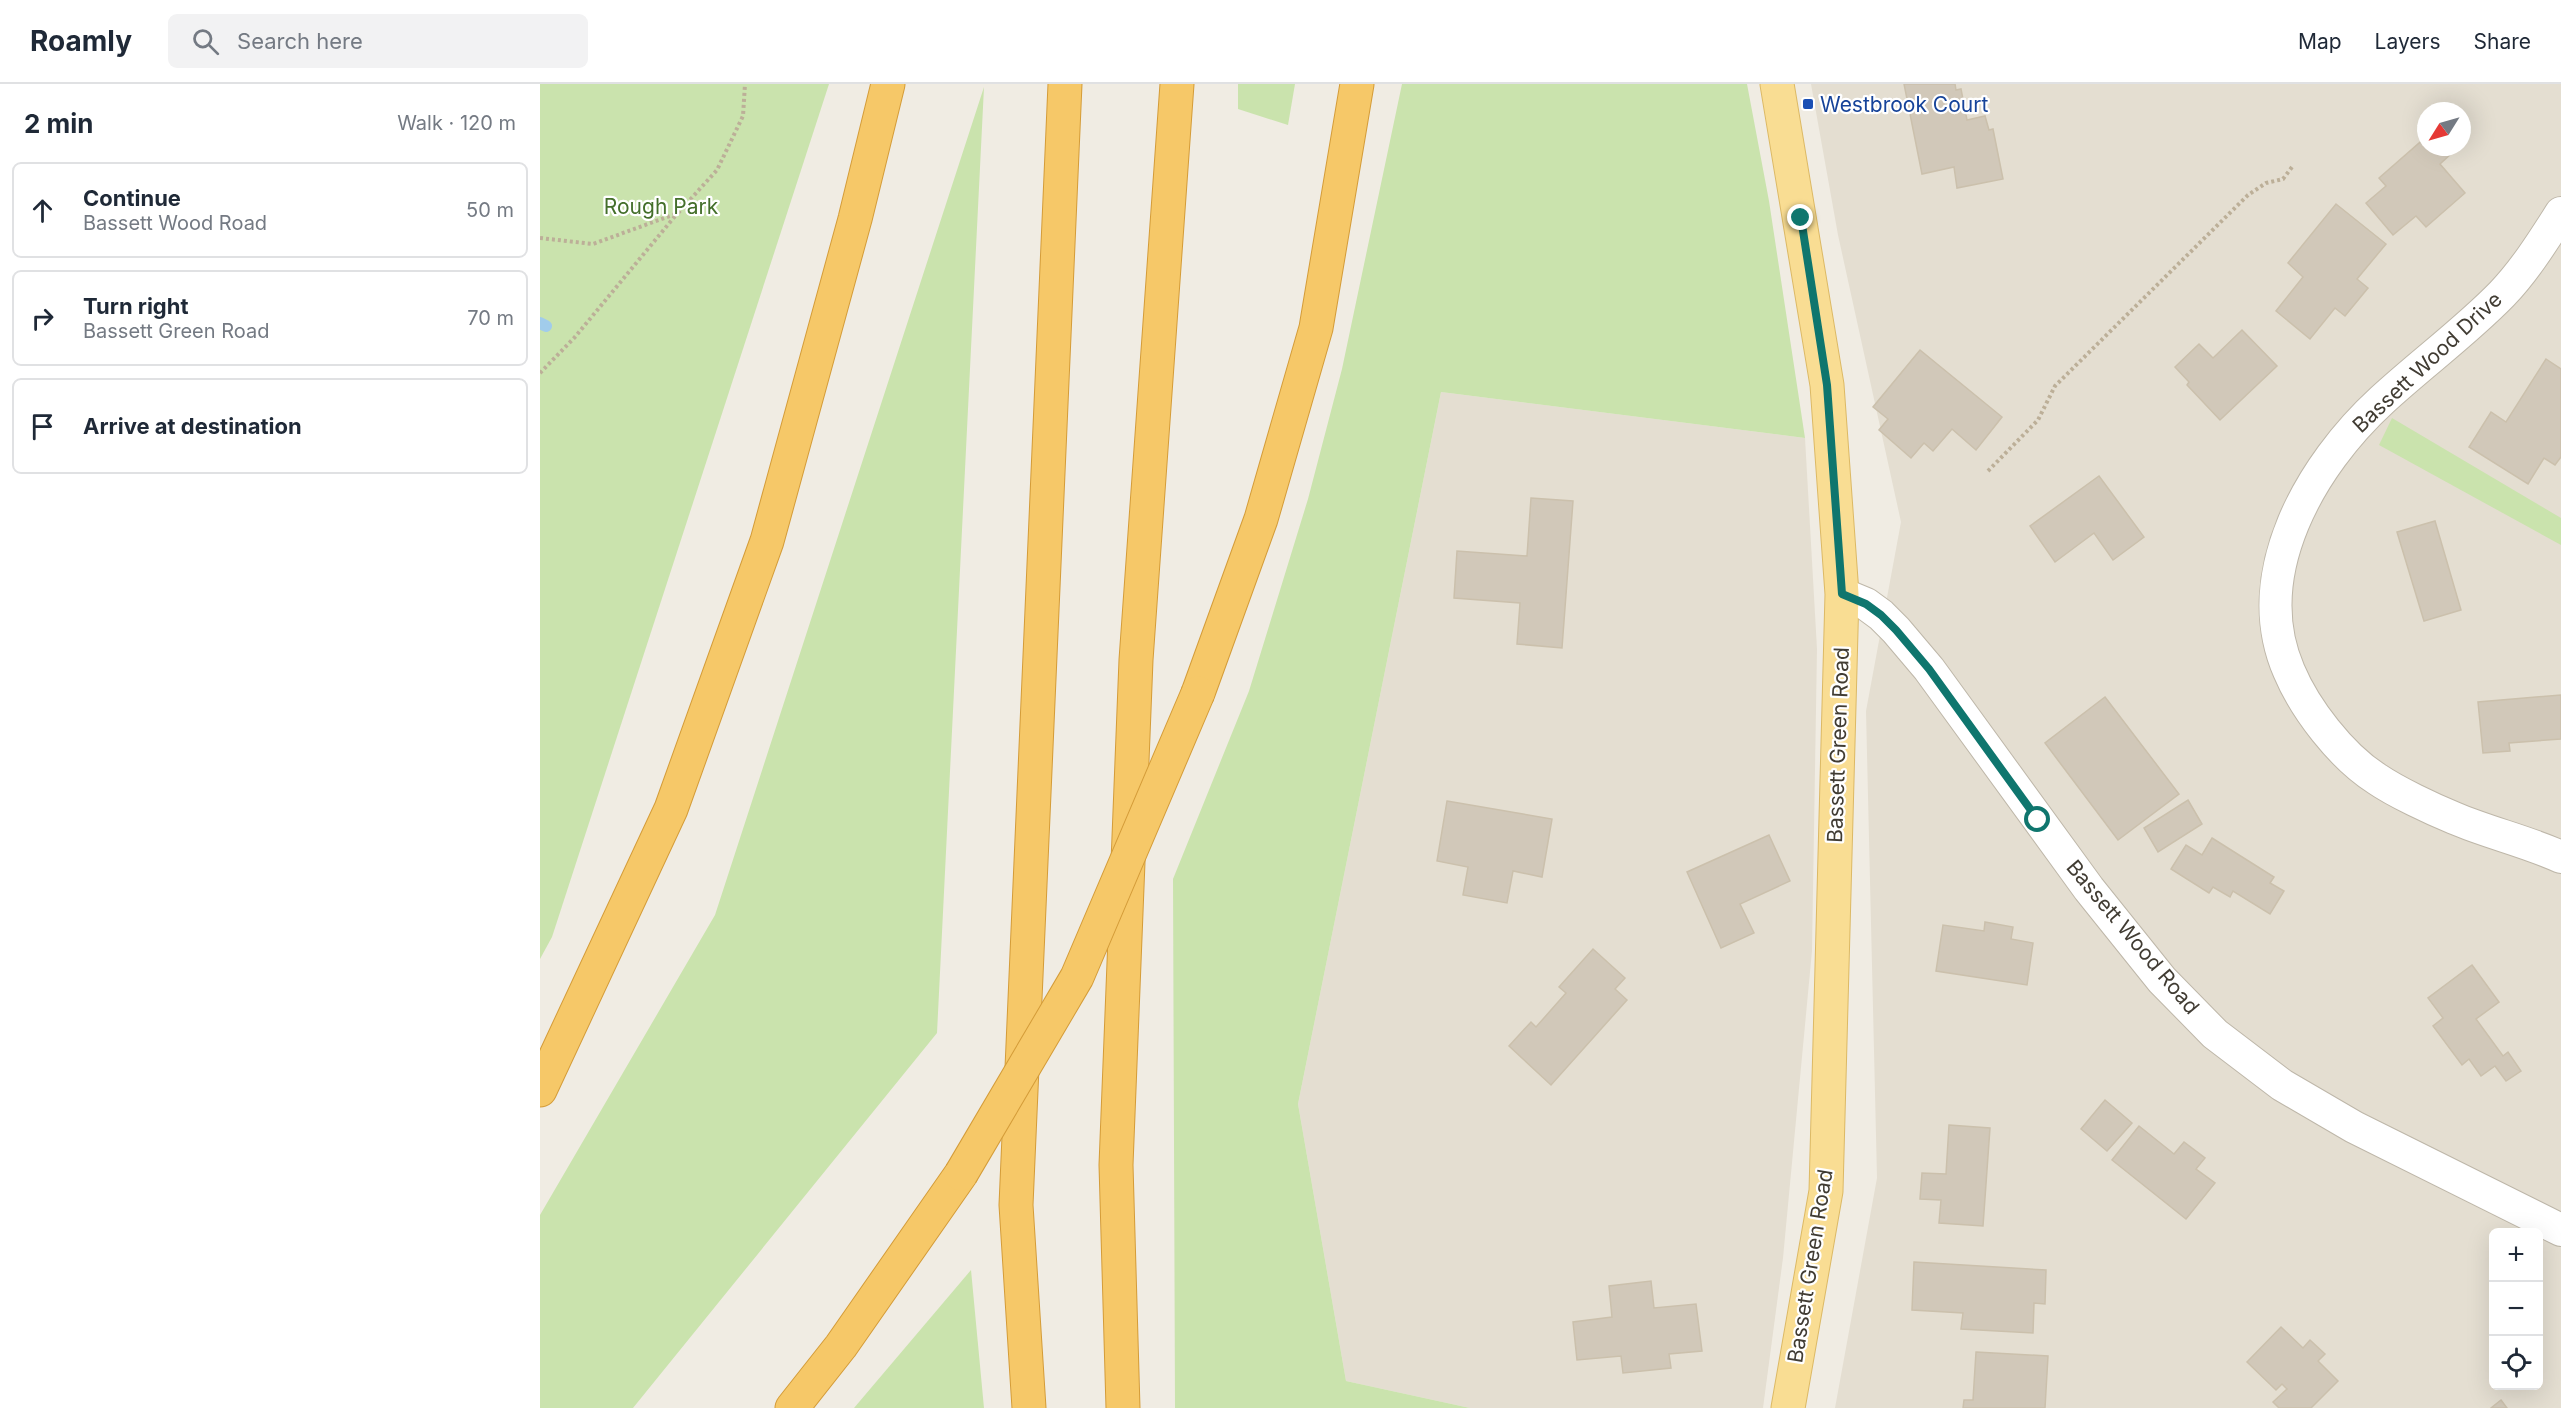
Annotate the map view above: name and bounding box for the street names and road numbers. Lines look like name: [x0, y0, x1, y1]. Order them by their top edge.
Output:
street label: Bassett Wood Drive: [2347, 286, 2507, 438]
street label: Bassett Green Road: [1822, 647, 1854, 843]
street label: Bassett Wood Road: [2061, 855, 2205, 1019]
street label: Bassett Green Road: [1782, 1167, 1838, 1365]

